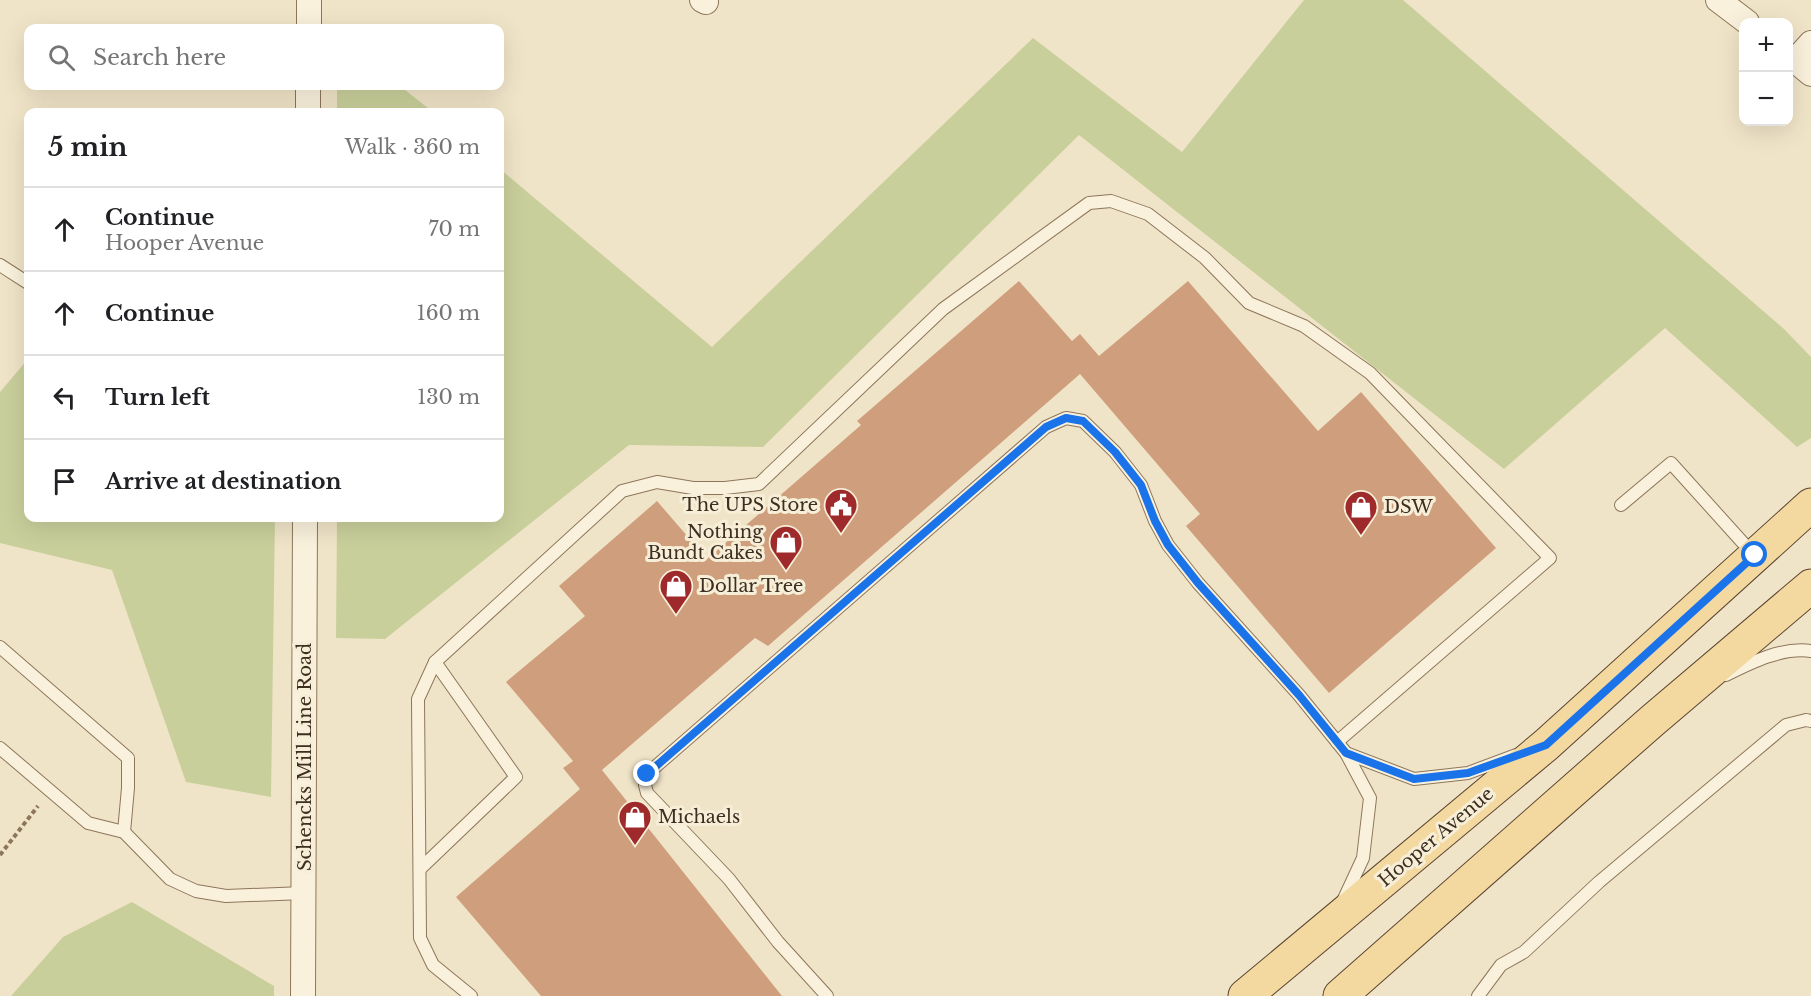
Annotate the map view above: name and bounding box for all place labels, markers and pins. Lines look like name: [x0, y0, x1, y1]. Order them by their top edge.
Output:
public building icon: The UPS Store: [823, 487, 859, 534]
shop icon: DSW: [1343, 489, 1379, 536]
place label: The UPS Store: [682, 494, 818, 516]
place label: DSW: [1384, 496, 1433, 518]
place label: Nothing Bundt Cakes: [647, 521, 763, 564]
shop icon: Nothing Bundt Cakes: [768, 524, 804, 571]
shop icon: Dollar Tree: [658, 568, 694, 615]
place label: Dollar Tree: [699, 575, 803, 597]
shop icon: Michaels: [617, 799, 653, 846]
place label: Michaels: [658, 806, 740, 828]

